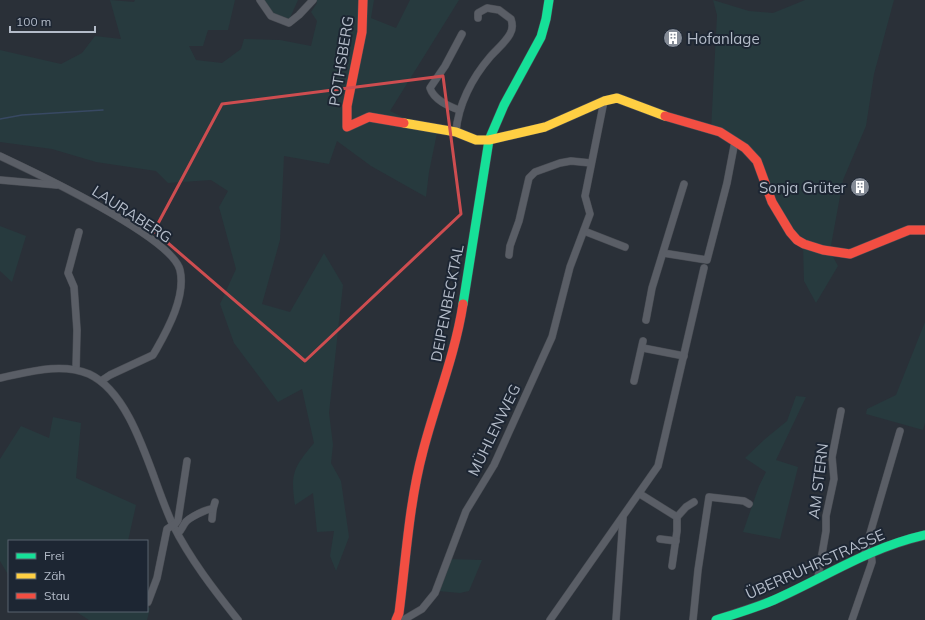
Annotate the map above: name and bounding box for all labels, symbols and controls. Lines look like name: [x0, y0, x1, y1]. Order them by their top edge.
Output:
scale bar: [10, 8, 95, 34]
text: 100 m: [16, 14, 51, 29]
street label: POTHSBERG: [325, 15, 357, 107]
building icon: Hofanlage: [662, 27, 684, 49]
place label: Hofanlage: [687, 29, 760, 48]
building icon: Sonja Grüter: [849, 176, 871, 198]
place label: Sonja Grüter: [759, 178, 847, 197]
street label: LAURABERG: [89, 181, 175, 247]
street label: DEIPENBECKTAL: [426, 243, 468, 363]
street label: MÜHLENWEG: [464, 381, 524, 479]
street label: AM STERN: [804, 442, 832, 520]
street label: ÜBERRUHRSTRASSE: [742, 525, 888, 603]
legend: [8, 540, 148, 612]
text: Frei: [44, 548, 64, 563]
text: Zäh: [44, 568, 65, 583]
text: Stau: [44, 588, 70, 603]

